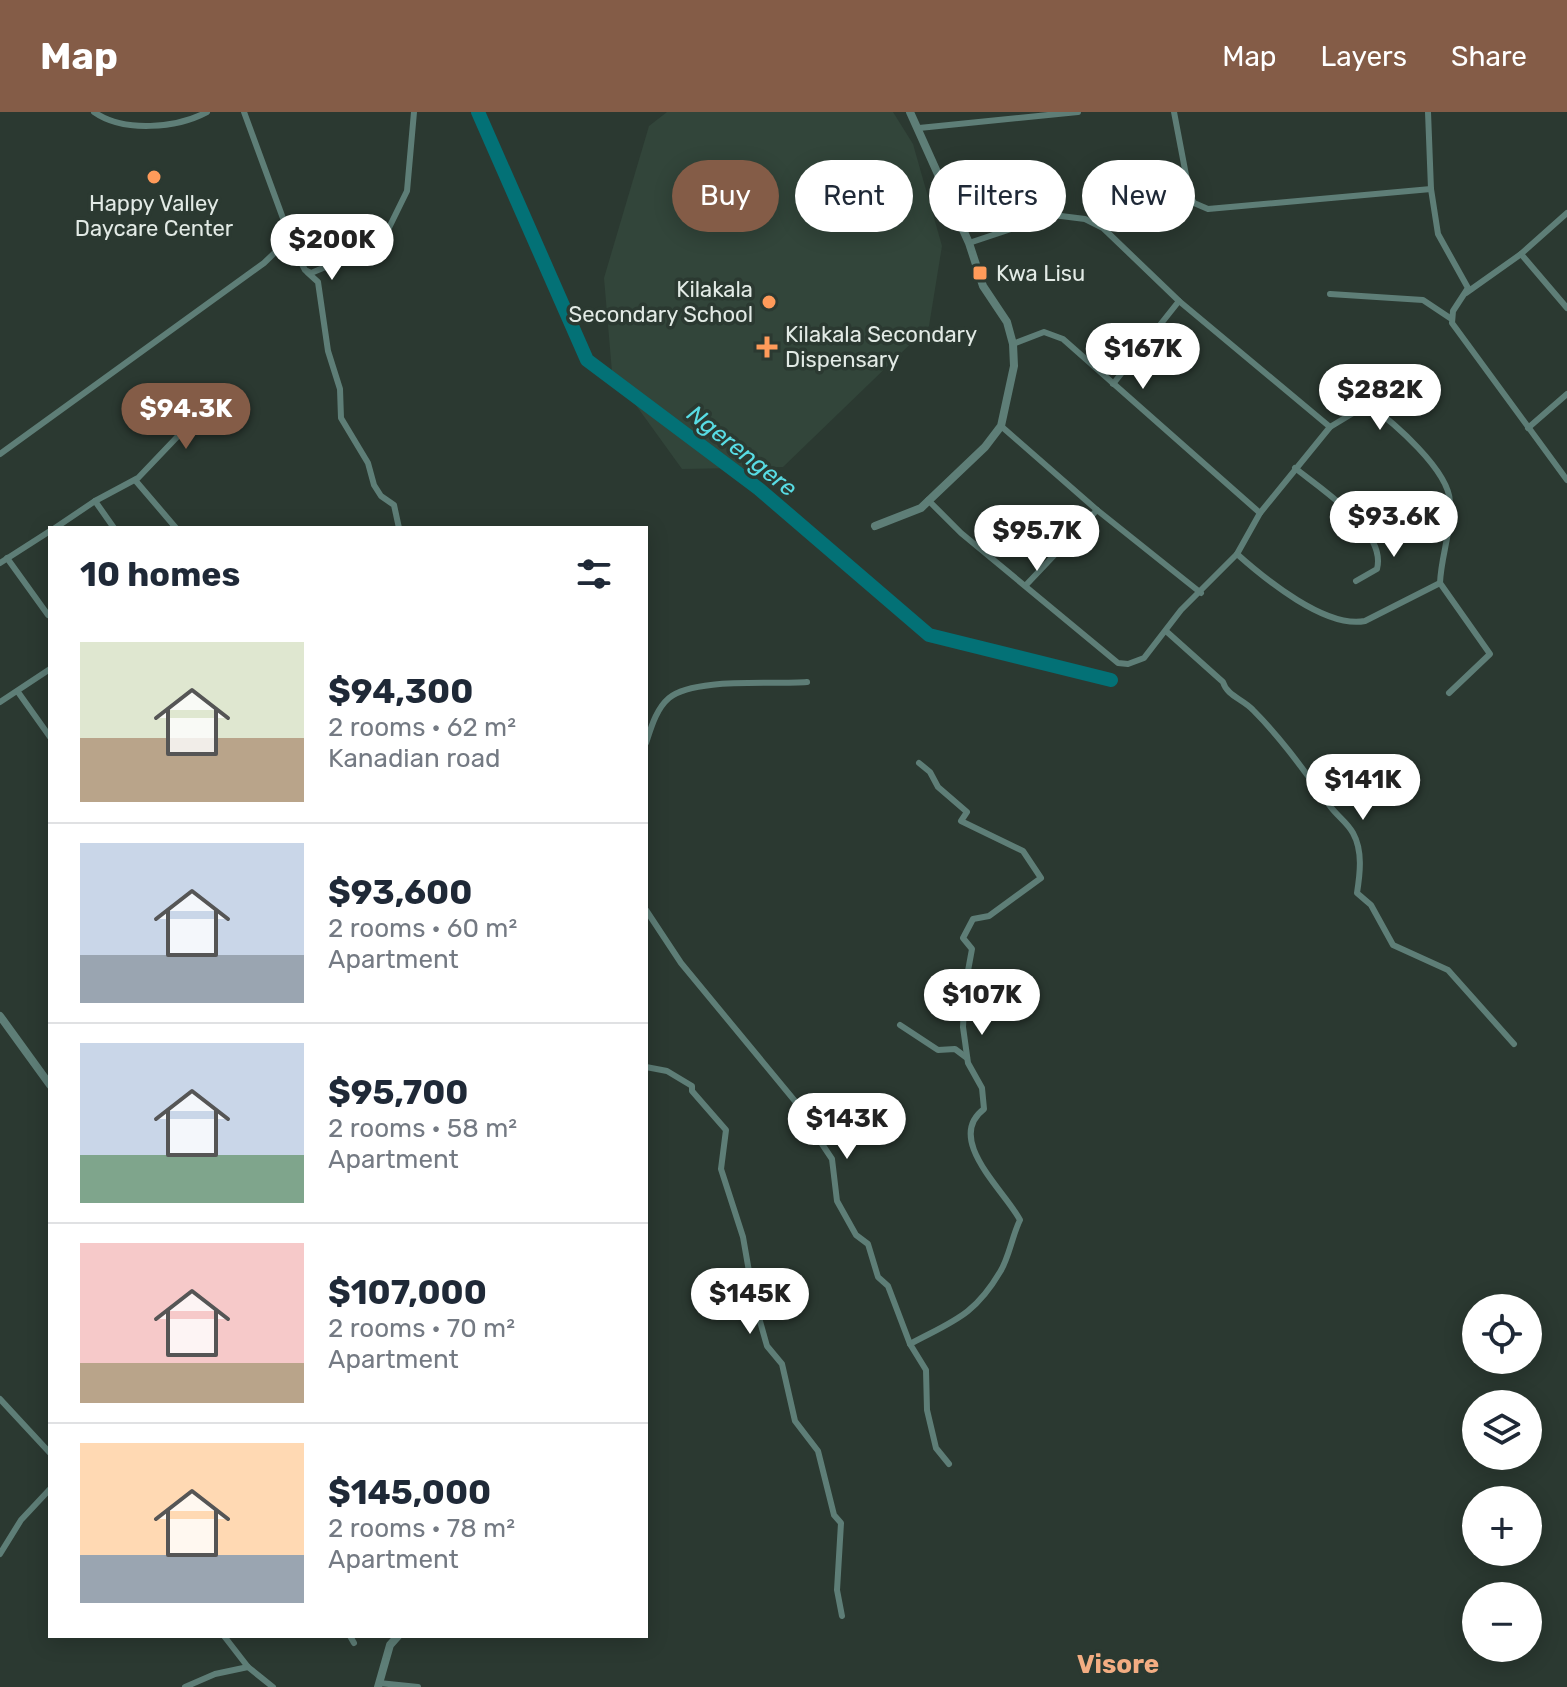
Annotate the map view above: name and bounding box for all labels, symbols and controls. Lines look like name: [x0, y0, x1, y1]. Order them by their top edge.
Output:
text: Map: [40, 33, 118, 79]
text: Map: [1222, 40, 1277, 73]
text: Layers: [1321, 40, 1407, 73]
text: Share: [1451, 40, 1527, 73]
chip: Buy: [672, 160, 779, 232]
chip: Rent: [795, 160, 913, 232]
chip: Filters: [929, 160, 1066, 232]
chip: New: [1082, 160, 1195, 232]
marker: Happy Valley Daycare Center: [145, 168, 163, 186]
place label: Happy Valley Daycare Center: [75, 190, 234, 242]
pin: $200K: [276, 214, 388, 282]
text: $200K: [289, 224, 375, 255]
place label: Kwa Lisu: [996, 260, 1085, 287]
marker: Kwa Lisu: [971, 264, 989, 282]
place label: Kilakala Secondary School: [569, 276, 753, 328]
marker: Kilakala Secondary School: [760, 293, 778, 311]
place label: Kilakala Secondary Dispensary: [785, 321, 977, 373]
pin: $167K: [1087, 323, 1199, 391]
text: $167K: [1104, 333, 1182, 364]
marker: Kilakala Secondary Dispensary: [756, 336, 778, 358]
pin: $282K: [1324, 364, 1436, 432]
text: $282K: [1337, 374, 1423, 405]
pin: $94.3K: [121, 383, 251, 451]
text: $94.3K: [139, 393, 233, 424]
water label: Ngerengere: [682, 400, 802, 502]
pin: $93.6K: [1329, 491, 1459, 559]
text: $93.6K: [1348, 501, 1440, 532]
pin: $95.7K: [972, 505, 1102, 573]
text: $95.7K: [992, 515, 1082, 546]
icon: filters: [572, 552, 616, 596]
text: 10 homes: [80, 554, 240, 595]
text: $94,300: [328, 671, 473, 712]
icon: home: [144, 674, 240, 770]
text: 2 rooms · 62 m²: [328, 712, 516, 743]
text: Kanadian road: [328, 743, 501, 774]
pin: $141K: [1307, 754, 1419, 822]
text: $141K: [1324, 764, 1402, 795]
text: $93,600: [328, 872, 472, 913]
icon: home: [144, 875, 240, 971]
text: 2 rooms · 60 m²: [328, 913, 517, 944]
text: Apartment: [328, 944, 459, 975]
pin: $107K: [926, 969, 1038, 1037]
text: $107K: [942, 979, 1022, 1010]
text: $95,700: [328, 1072, 468, 1113]
icon: home: [144, 1075, 240, 1171]
pin: $143K: [791, 1093, 903, 1161]
text: $143K: [806, 1103, 888, 1134]
text: 2 rooms · 58 m²: [328, 1113, 517, 1144]
text: Apartment: [328, 1144, 459, 1175]
pin: $145K: [694, 1268, 806, 1336]
text: $107,000: [328, 1272, 487, 1313]
icon: home: [144, 1275, 240, 1371]
text: $145K: [709, 1278, 791, 1309]
map controls: [1462, 1294, 1542, 1662]
button: locate: [1462, 1294, 1542, 1374]
text: 2 rooms · 70 m²: [328, 1313, 515, 1344]
text: Apartment: [328, 1344, 459, 1375]
button: layers: [1462, 1390, 1542, 1470]
text: $145,000: [328, 1472, 491, 1513]
icon: home: [144, 1475, 240, 1571]
button: +: [1462, 1486, 1542, 1566]
text: 2 rooms · 78 m²: [328, 1513, 515, 1544]
text: Apartment: [328, 1544, 459, 1575]
button: −: [1462, 1582, 1542, 1662]
district label: Visore: [1077, 1649, 1159, 1680]

